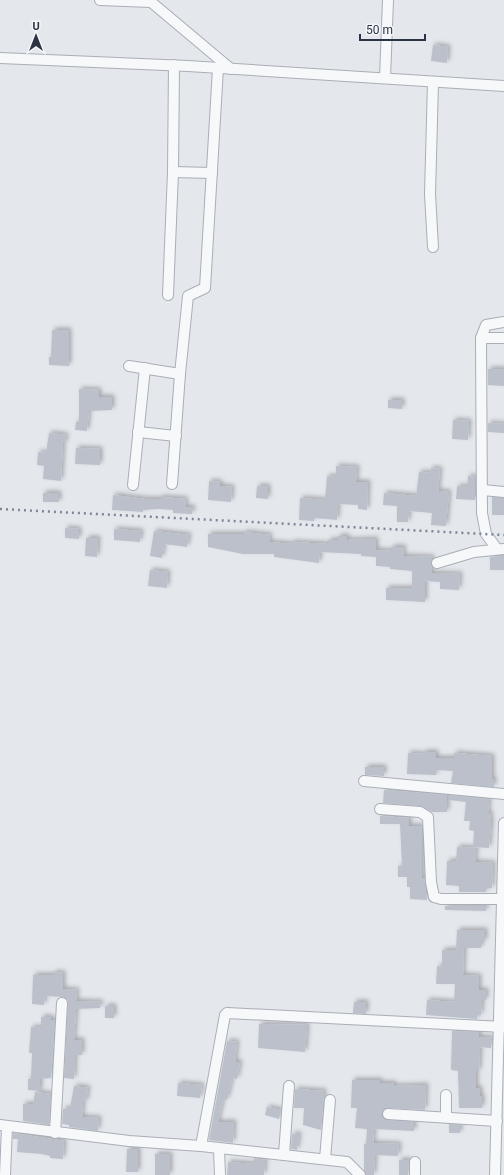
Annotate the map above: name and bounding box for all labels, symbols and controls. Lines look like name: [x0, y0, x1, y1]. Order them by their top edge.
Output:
north arrow: [16, 16, 56, 56]
scale bar: [360, 16, 425, 42]
text: U: [32, 20, 40, 33]
text: 50 m: [366, 23, 393, 37]

